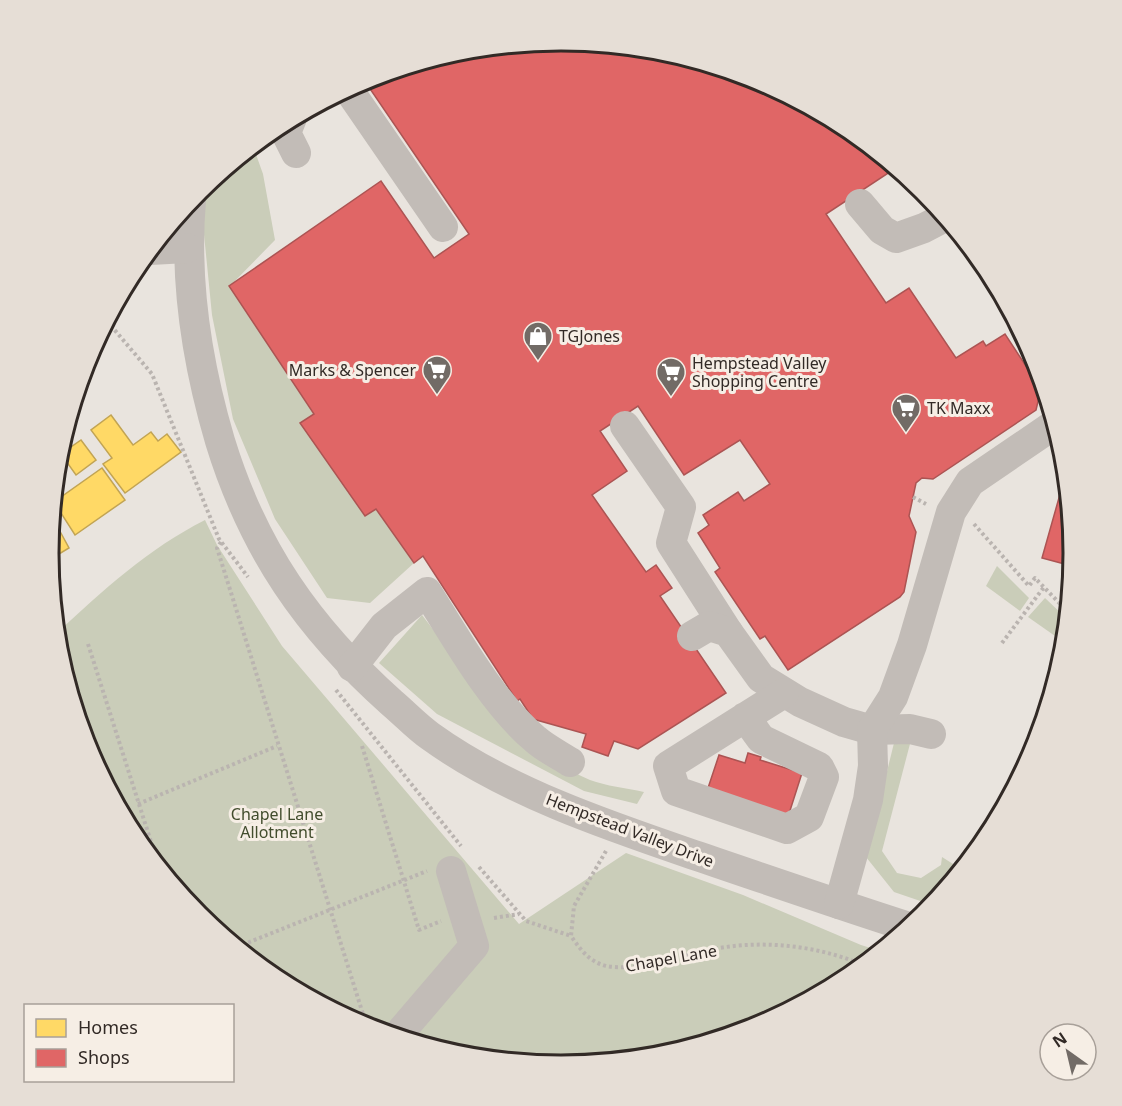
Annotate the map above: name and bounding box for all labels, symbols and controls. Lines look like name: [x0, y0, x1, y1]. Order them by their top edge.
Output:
shop icon: TGJones: [522, 320, 554, 362]
place label: TGJones: [559, 325, 620, 347]
place label: Hempstead Valley Shopping Centre: [692, 352, 827, 392]
supermarket icon: Marks & Spencer: [421, 354, 453, 396]
supermarket icon: Hempstead Valley Shopping Centre: [655, 356, 687, 398]
place label: Marks & Spencer: [289, 359, 416, 381]
supermarket icon: TK Maxx: [890, 392, 922, 434]
place label: TK Maxx: [927, 397, 991, 419]
street label: Hempstead Valley Drive: [543, 788, 717, 872]
park label: Chapel Lane Allotment: [231, 803, 323, 843]
street label: Chapel Lane: [624, 939, 718, 977]
legend: [24, 1004, 234, 1082]
text: Homes: [78, 1015, 138, 1039]
north arrow: [1038, 1022, 1098, 1082]
text: N: [1048, 1027, 1071, 1052]
text: Shops: [78, 1045, 130, 1069]

